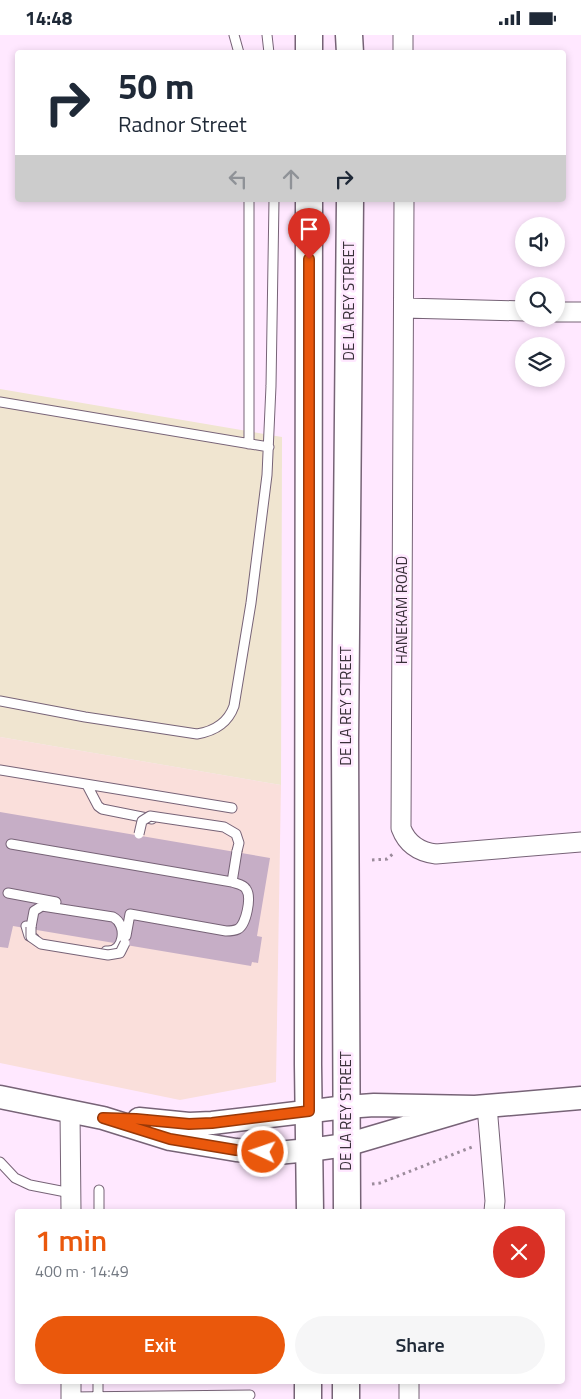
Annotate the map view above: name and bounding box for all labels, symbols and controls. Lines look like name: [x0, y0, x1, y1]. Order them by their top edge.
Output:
text: 14:48: [25, 3, 72, 32]
text: 50 m: [118, 59, 194, 113]
icon: right: [35, 70, 100, 135]
text: Radnor Street: [118, 107, 247, 141]
icon: left: [224, 165, 252, 193]
icon: ahead: [277, 165, 305, 193]
icon: right: [330, 165, 358, 193]
pin: [288, 208, 330, 259]
icon: arrive: [295, 215, 323, 243]
map controls: [515, 217, 565, 387]
button: sound: [515, 217, 565, 267]
street label: DE LA REY STREET: [337, 241, 360, 361]
button: search: [515, 277, 565, 327]
button: layers: [515, 337, 565, 387]
street label: HANEKAM ROAD: [390, 556, 413, 664]
street label: DE LA REY STREET: [334, 646, 357, 766]
street label: DE LA REY STREET: [334, 1051, 357, 1171]
position arrow: [236, 1125, 288, 1177]
text: 1 min: [35, 1217, 107, 1263]
button: close: [493, 1226, 545, 1278]
text: 400 m · 14:49: [35, 1259, 129, 1283]
button: Exit: [35, 1316, 285, 1374]
button: Share: [295, 1316, 545, 1374]

